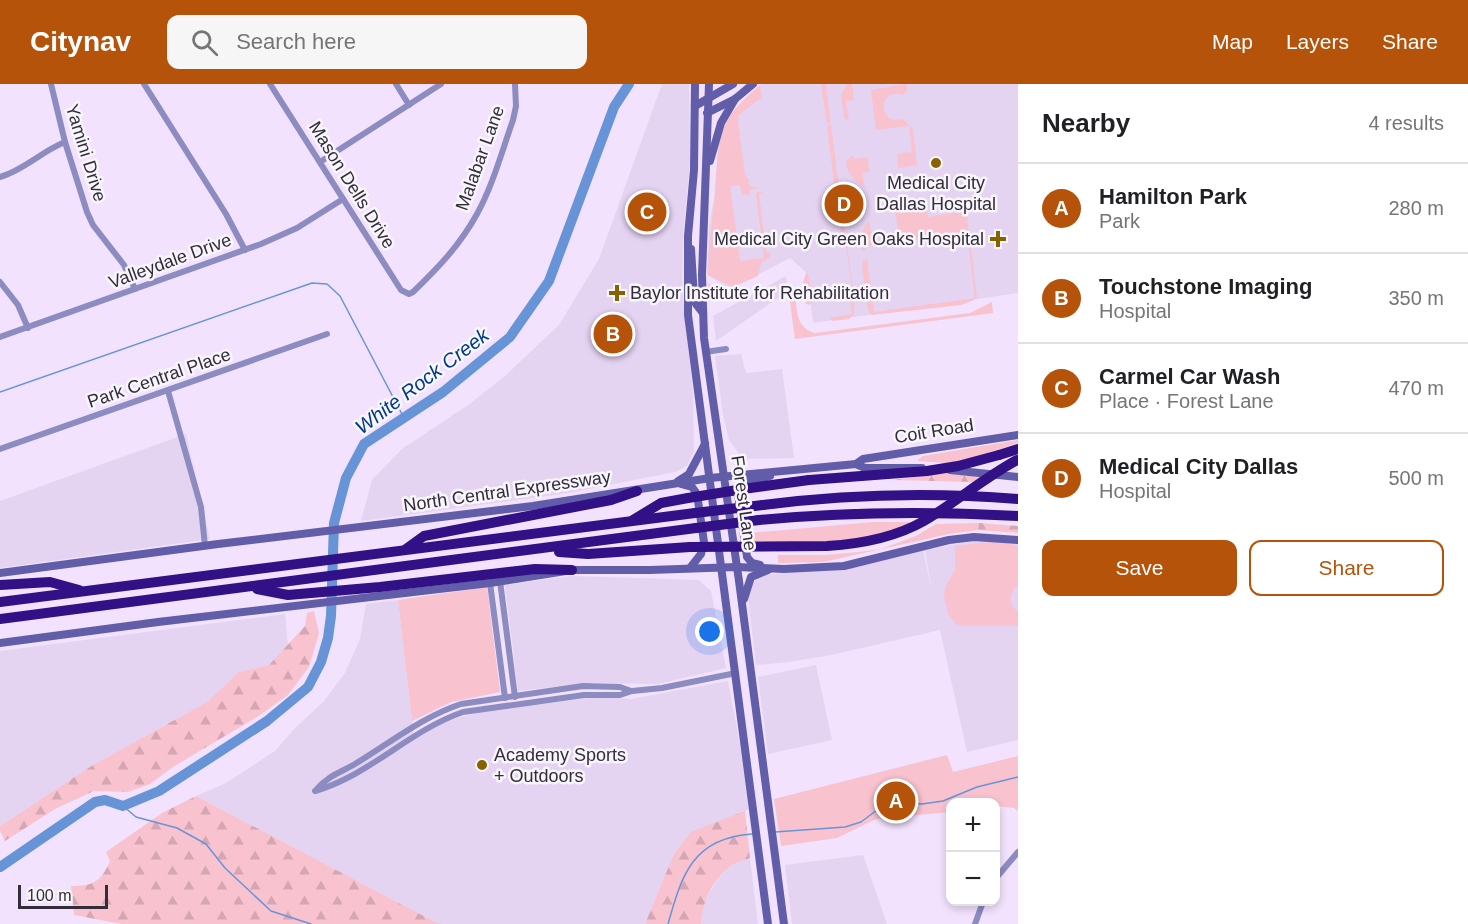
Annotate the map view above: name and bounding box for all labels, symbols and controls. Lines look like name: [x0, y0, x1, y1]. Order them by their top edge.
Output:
search box: [167, 15, 587, 69]
text: Citynav: [30, 26, 131, 57]
icon: search: [188, 26, 221, 59]
text: Search here: [236, 29, 356, 54]
text: Map: [1212, 30, 1253, 53]
text: Layers: [1286, 30, 1349, 53]
text: Share: [1382, 30, 1438, 53]
street label: Yamini Drive: [62, 102, 110, 204]
street label: Malabar Lane: [452, 103, 508, 213]
text: Nearby: [1042, 108, 1130, 138]
text: 4 results: [1368, 112, 1444, 134]
street label: Mason Dells Drive: [305, 118, 399, 252]
marker: Medical City Dallas Hospital: [929, 156, 943, 170]
place label: Medical City Dallas Hospital: [876, 173, 996, 214]
pin: D: [824, 182, 864, 226]
text: Hamilton Park: [1099, 184, 1247, 209]
pin: C: [628, 190, 666, 234]
text: A: [1054, 197, 1069, 219]
text: 280 m: [1388, 197, 1444, 219]
text: Park: [1099, 210, 1140, 232]
place label: Medical City Green Oaks Hospital: [714, 229, 984, 249]
street label: Valleydale Drive: [106, 230, 234, 292]
marker: Medical City Green Oaks Hospital: [989, 230, 1007, 248]
text: Touchstone Imaging: [1099, 274, 1312, 299]
place label: Baylor Institute for Rehabilitation: [630, 283, 889, 303]
marker: Baylor Institute for Rehabilitation: [608, 284, 626, 302]
text: B: [1054, 287, 1069, 309]
text: 350 m: [1388, 287, 1444, 309]
text: Hospital: [1099, 300, 1171, 322]
pin: B: [594, 312, 632, 356]
water label: White Rock Creek: [351, 323, 494, 438]
street label: Park Central Place: [85, 344, 233, 412]
text: Carmel Car Wash: [1099, 364, 1280, 389]
text: C: [1054, 377, 1069, 399]
text: 470 m: [1388, 377, 1444, 399]
text: Place · Forest Lane: [1099, 390, 1274, 412]
street label: Coit Road: [893, 415, 975, 447]
street label: Forest Lane: [727, 454, 761, 552]
text: Medical City Dallas: [1099, 454, 1298, 479]
street label: North Central Expressway: [402, 467, 612, 515]
text: D: [1054, 467, 1069, 489]
text: 500 m: [1388, 467, 1444, 489]
text: Hospital: [1099, 480, 1171, 502]
button: Save: [1042, 540, 1237, 596]
button: Share: [1249, 540, 1444, 596]
your location: [695, 617, 724, 646]
place label: Academy Sports + Outdoors: [494, 745, 626, 786]
marker: Academy Sports + Outdoors: [475, 758, 489, 772]
pin: A: [876, 778, 916, 824]
map controls: [946, 798, 1000, 906]
button: +: [946, 798, 1000, 852]
button: −: [946, 852, 1000, 906]
scale bar: [18, 882, 108, 910]
text: 100 m: [27, 887, 71, 904]

